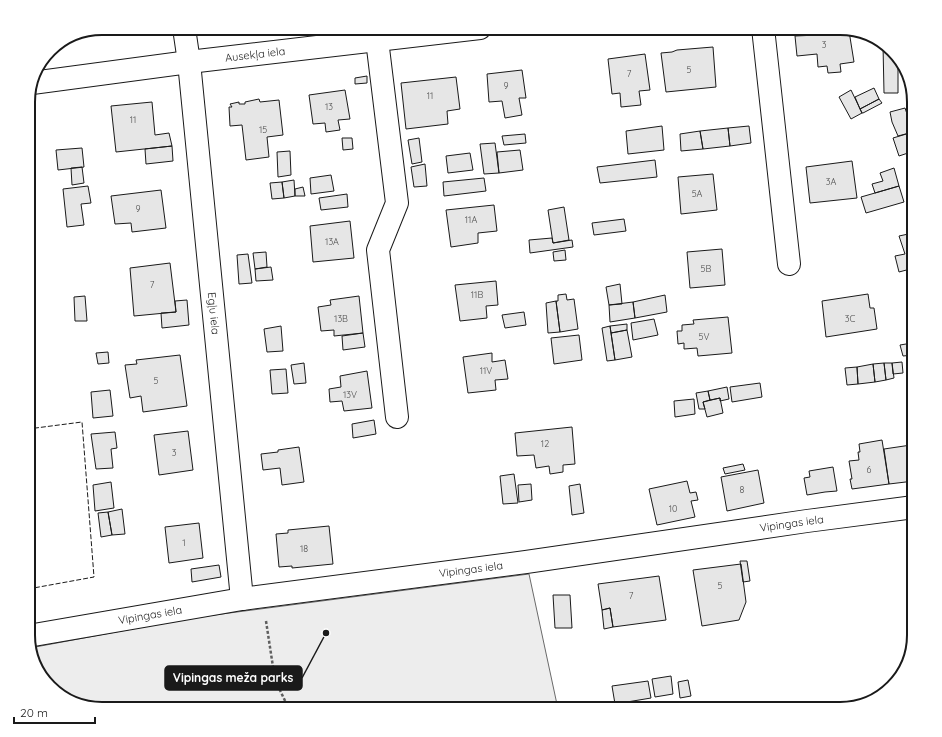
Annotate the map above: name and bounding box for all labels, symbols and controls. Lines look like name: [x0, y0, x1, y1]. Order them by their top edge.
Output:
house number: 3: [822, 39, 827, 50]
street label: Ausekļa iela: [224, 44, 286, 65]
house number: 5: [687, 64, 692, 75]
house number: 7: [627, 68, 632, 79]
house number: 9: [503, 80, 509, 91]
house number: 11: [427, 90, 433, 101]
house number: 13: [325, 101, 333, 112]
house number: 11: [130, 114, 136, 125]
house number: 15: [259, 124, 267, 135]
house number: 3A: [826, 176, 836, 187]
house number: 5A: [692, 188, 703, 199]
house number: 9: [135, 203, 141, 214]
house number: 11A: [465, 214, 477, 225]
house number: 13A: [325, 236, 339, 247]
house number: 5B: [701, 263, 712, 274]
house number: 7: [150, 279, 155, 290]
house number: 11B: [471, 289, 483, 300]
street label: Egļu iela: [205, 292, 223, 335]
house number: 13B: [334, 313, 348, 324]
house number: 3C: [845, 313, 855, 324]
house number: 5V: [699, 331, 709, 342]
house number: 11V: [480, 365, 492, 376]
house number: 5: [154, 375, 159, 386]
house number: 13V: [343, 389, 357, 400]
house number: 12: [541, 438, 549, 449]
house number: 3: [172, 447, 177, 458]
house number: 6: [867, 464, 872, 475]
house number: 8: [740, 484, 745, 495]
house number: 10: [669, 503, 677, 514]
street label: Vipingas iela: [759, 512, 824, 535]
house number: 1: [182, 537, 186, 548]
house number: 18: [300, 543, 308, 554]
street label: Vipingas iela: [438, 558, 504, 580]
house number: 5: [718, 580, 723, 591]
house number: 7: [629, 590, 634, 601]
street label: Vipingas iela: [117, 602, 183, 627]
callout: Vipingas meža parks: [165, 666, 302, 690]
text: Vipingas meža parks: [173, 670, 293, 685]
scale bar: [14, 699, 95, 725]
text: 20 m: [20, 705, 48, 720]

